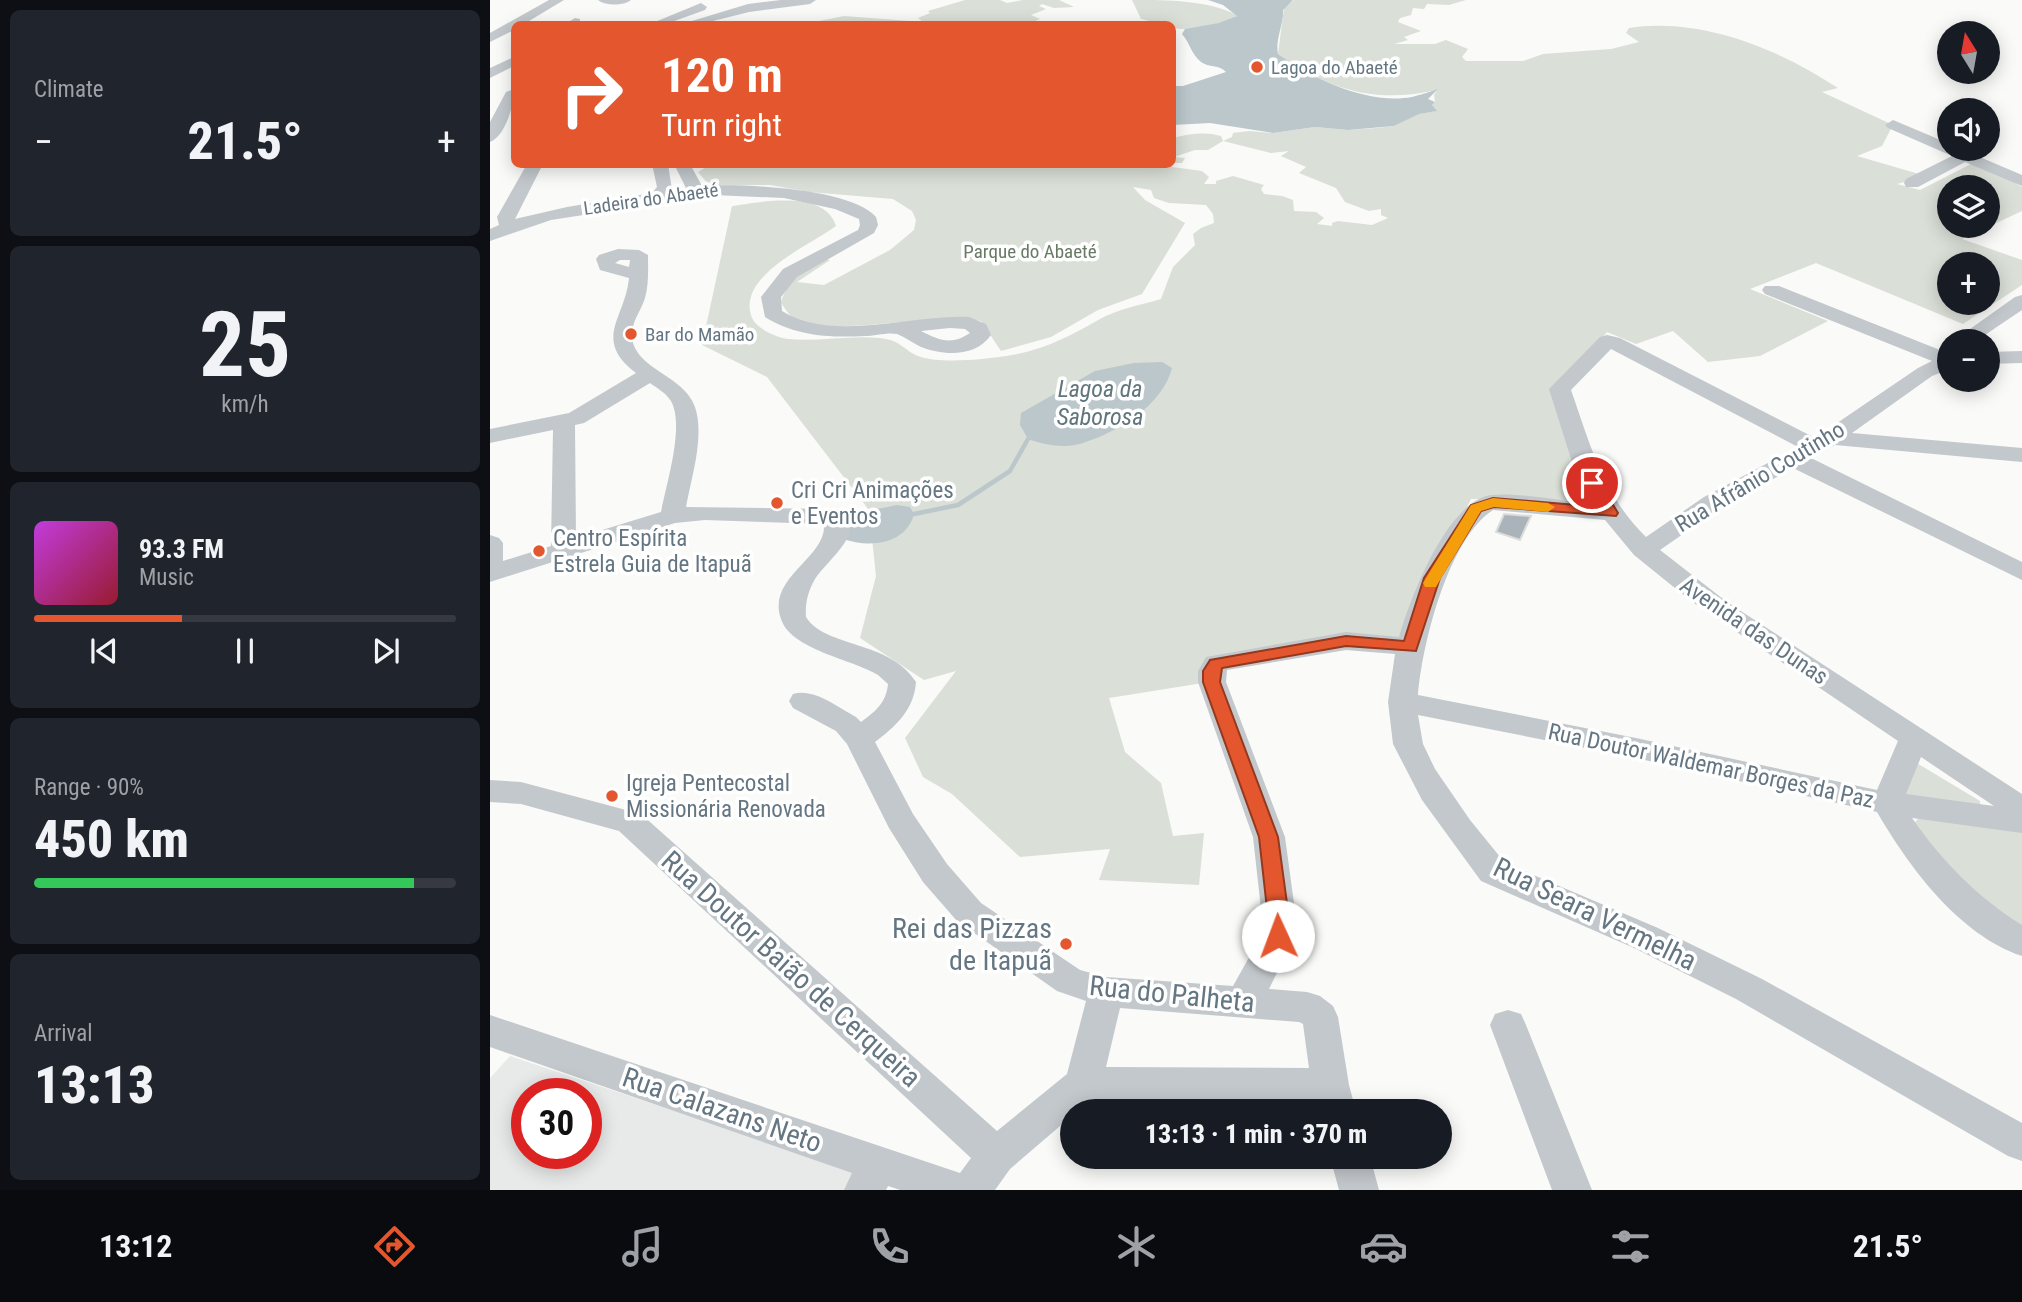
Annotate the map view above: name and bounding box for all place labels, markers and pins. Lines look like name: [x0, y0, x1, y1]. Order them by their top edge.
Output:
place label: Lagoa do Abaeté: [1271, 56, 1398, 79]
marker: Lagoa do Abaeté: [1249, 59, 1265, 75]
place label: Bar do Mamão: [645, 323, 754, 346]
marker: Bar do Mamão: [623, 326, 639, 342]
pin: [1562, 453, 1622, 513]
place label: Cri Cri Animações e Eventos: [791, 477, 954, 530]
marker: Cri Cri Animações e Eventos: [769, 495, 785, 511]
place label: Centro Espírita Estrela Guia de Itapuã: [553, 525, 752, 578]
marker: Centro Espírita Estrela Guia de Itapuã: [531, 543, 547, 559]
place label: Igreja Pentecostal Missionária Renovada: [626, 770, 826, 823]
marker: Igreja Pentecostal Missionária Renovada: [604, 788, 620, 804]
place label: Rei das Pizzas de Itapuã: [892, 912, 1052, 977]
marker: Rei das Pizzas de Itapuã: [1058, 936, 1074, 952]

